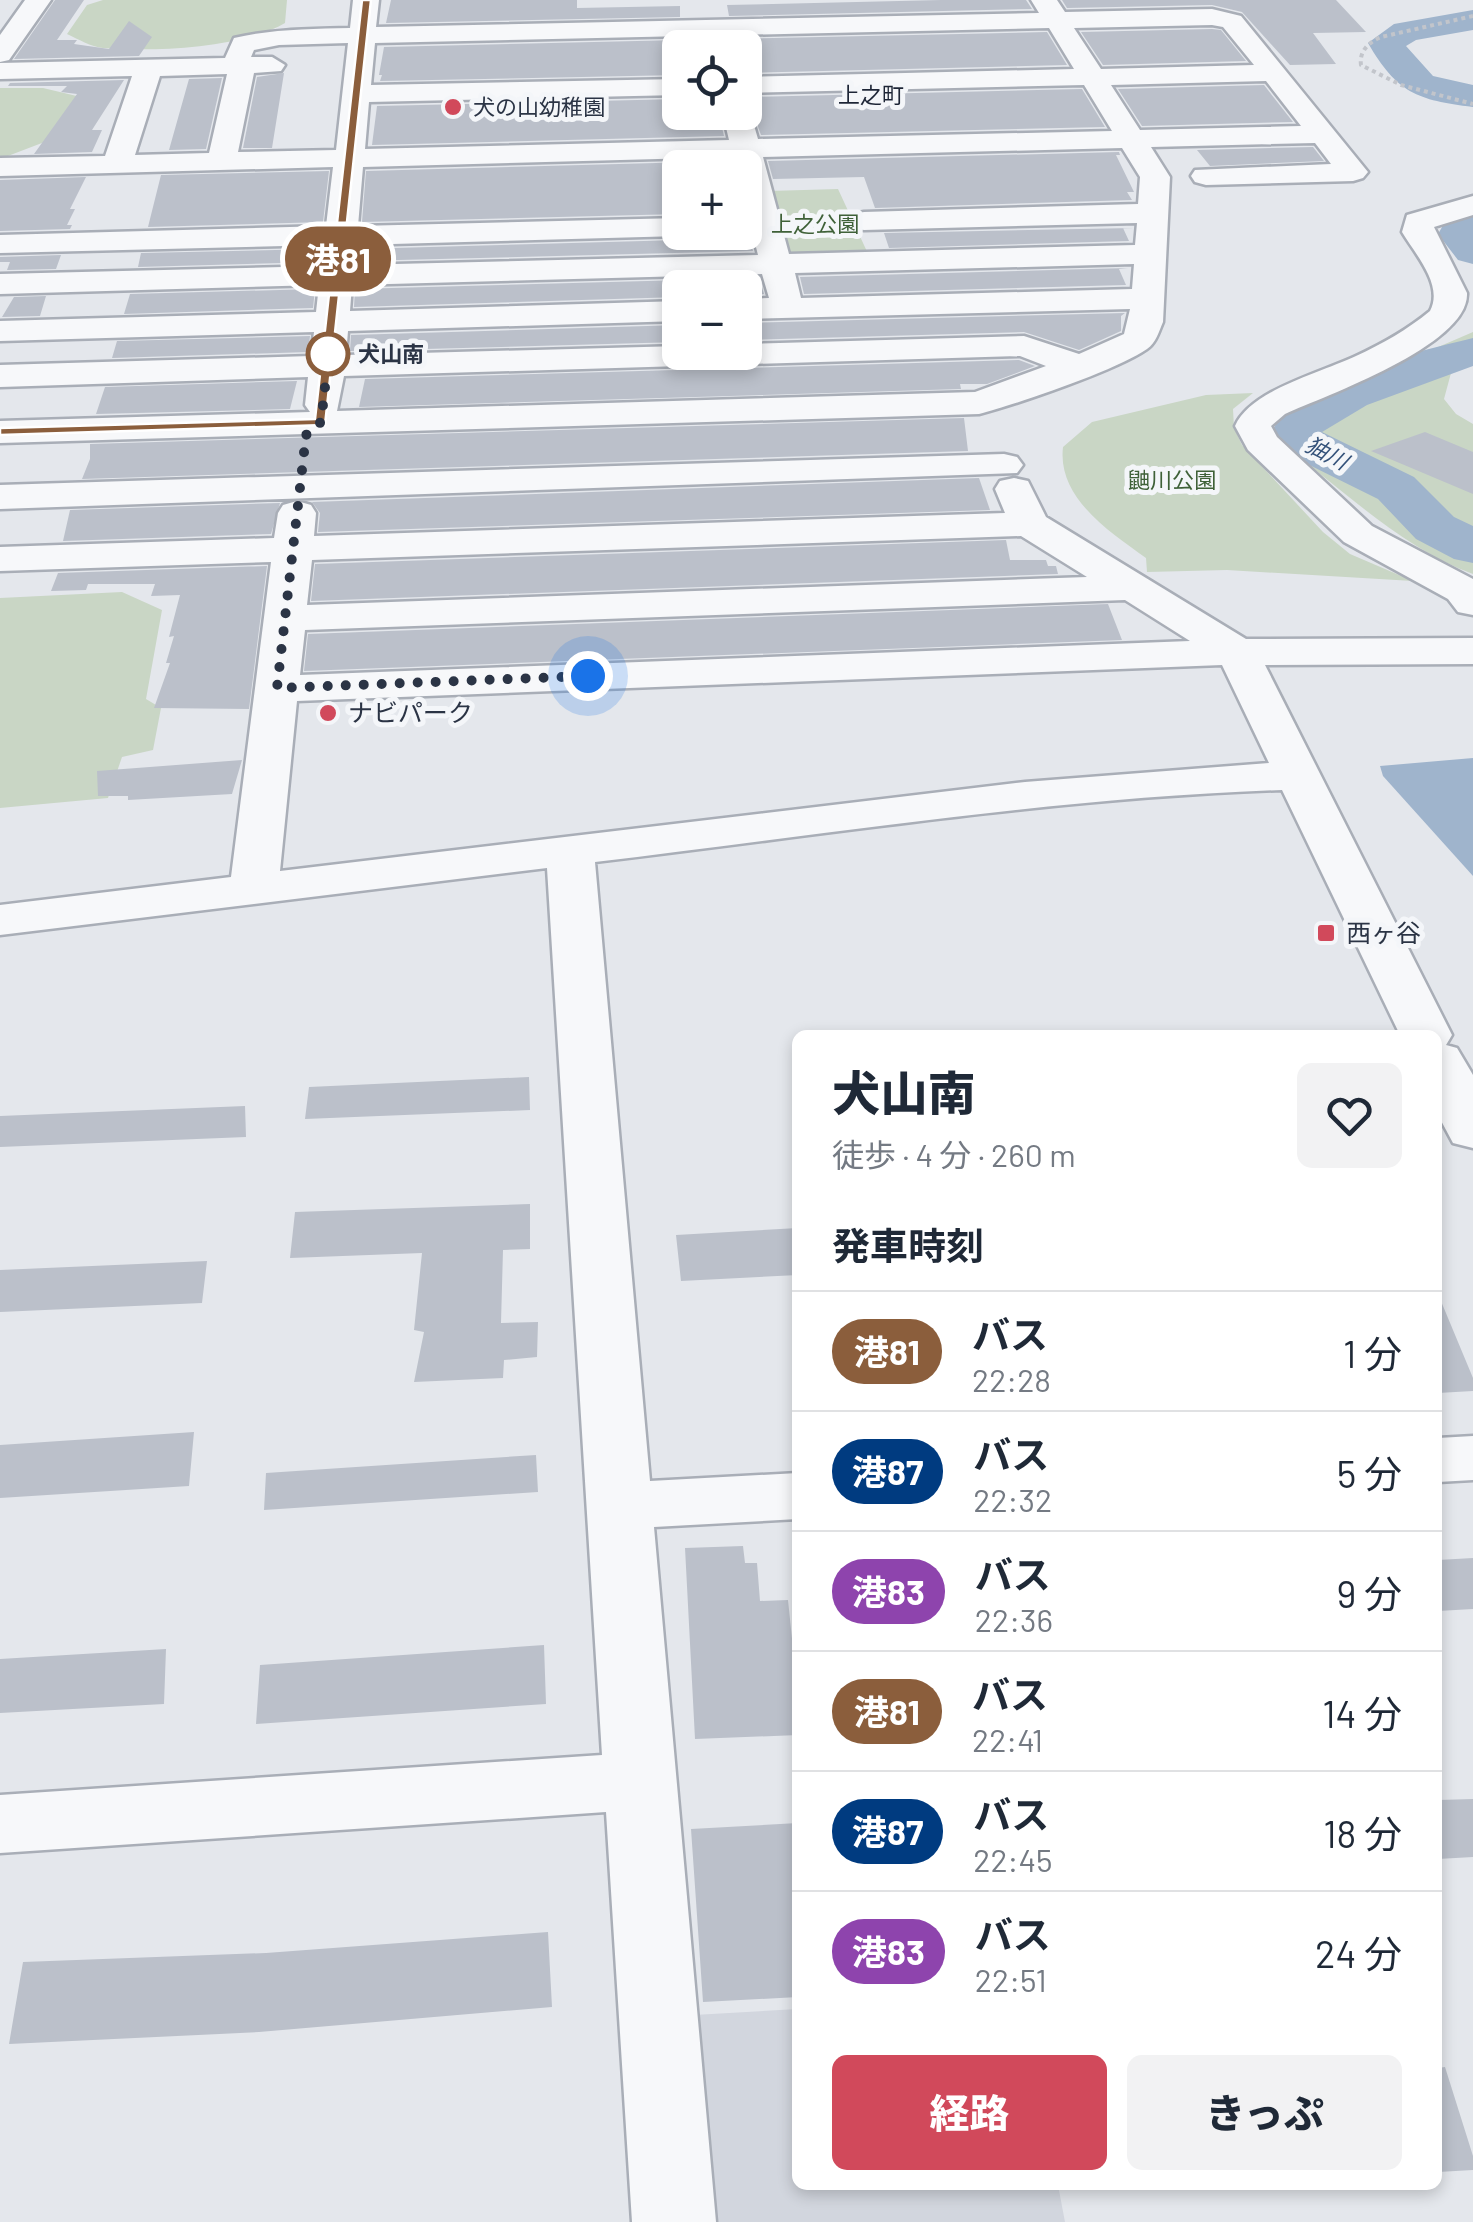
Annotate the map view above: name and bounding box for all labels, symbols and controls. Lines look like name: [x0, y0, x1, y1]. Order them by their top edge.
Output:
map controls: [662, 30, 762, 370]
button: locate: [662, 30, 762, 130]
district label: 上之町: [838, 81, 904, 107]
place label: 犬の山幼稚園: [473, 93, 605, 119]
marker: 犬の山幼稚園: [442, 96, 464, 118]
button: +: [662, 150, 762, 250]
park label: 上之公園: [771, 210, 859, 236]
line badge: 港81: [280, 226, 396, 292]
text: 港81: [305, 238, 371, 280]
button: −: [662, 270, 762, 370]
marker: 犬山南: [307, 333, 349, 375]
place label: 犬山南: [358, 340, 424, 366]
water label: 㹨川: [1302, 430, 1355, 475]
park label: 鼬川公園: [1128, 466, 1216, 492]
your location: [563, 651, 613, 701]
place label: ナビパーク: [348, 697, 473, 727]
marker: ナビパーク: [317, 702, 339, 724]
place label: 西ヶ谷: [1346, 917, 1421, 947]
marker: 西ヶ谷: [1315, 922, 1337, 944]
text: 犬山南: [832, 1063, 976, 1121]
button: heart: [1297, 1063, 1402, 1168]
text: 徒歩 · 4 分 · 260 m: [832, 1135, 1076, 1173]
text: 発車時刻: [832, 1222, 984, 1268]
text: バス: [972, 1311, 1048, 1357]
text: 港81: [854, 1330, 920, 1372]
text: 1 分: [1343, 1330, 1402, 1376]
text: 22:28: [972, 1360, 1051, 1398]
text: バス: [973, 1431, 1049, 1477]
text: 港87: [852, 1450, 923, 1492]
text: 5 分: [1337, 1450, 1402, 1496]
text: 22:32: [973, 1480, 1052, 1518]
text: バス: [975, 1551, 1051, 1597]
text: 港83: [852, 1570, 925, 1612]
text: 9 分: [1337, 1570, 1402, 1616]
text: 22:36: [975, 1600, 1053, 1638]
text: バス: [972, 1671, 1048, 1717]
text: 港81: [854, 1690, 920, 1732]
text: 14 分: [1322, 1690, 1402, 1736]
text: 22:41: [972, 1720, 1043, 1758]
text: バス: [973, 1791, 1049, 1837]
text: 港87: [852, 1810, 923, 1852]
text: 18 分: [1323, 1810, 1402, 1856]
text: 22:45: [973, 1840, 1053, 1878]
text: バス: [975, 1911, 1051, 1957]
text: 港83: [852, 1930, 925, 1972]
text: 24 分: [1315, 1930, 1402, 1976]
text: 22:51: [975, 1960, 1047, 1998]
button: 経路: [832, 2055, 1107, 2170]
button: きっぷ: [1127, 2055, 1402, 2170]

